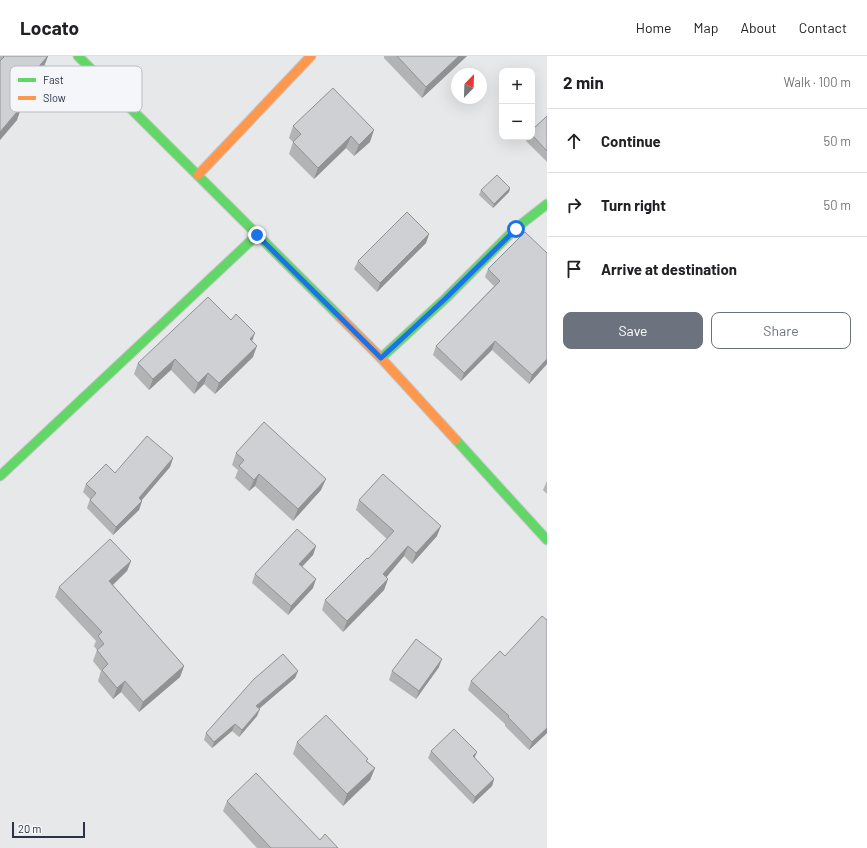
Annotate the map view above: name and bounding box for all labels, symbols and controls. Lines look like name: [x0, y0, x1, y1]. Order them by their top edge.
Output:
text: Locato: [20, 16, 79, 39]
text: Home: [636, 19, 672, 36]
text: Map: [694, 19, 718, 36]
text: About: [740, 19, 777, 36]
text: Contact: [799, 19, 847, 36]
legend: [10, 66, 142, 112]
north arrow: [451, 68, 487, 104]
map controls: [499, 68, 535, 140]
button: +: [499, 68, 535, 104]
text: 2 min: [563, 72, 604, 92]
text: Fast: [43, 73, 64, 86]
text: Walk · 100 m: [784, 74, 851, 90]
text: Slow: [43, 91, 66, 104]
button: −: [499, 104, 535, 140]
icon: ahead: [563, 130, 585, 152]
text: Continue: [601, 132, 661, 150]
text: 50 m: [824, 133, 851, 149]
icon: right: [563, 194, 585, 216]
text: Turn right: [601, 196, 666, 214]
text: 50 m: [824, 197, 851, 213]
route start: [507, 220, 525, 238]
route end: [248, 226, 266, 244]
icon: arrive: [563, 258, 585, 280]
text: Arrive at destination: [601, 260, 737, 278]
button: Save: [563, 312, 703, 349]
button: Share: [711, 312, 851, 349]
scale bar: [12, 820, 85, 839]
text: 20 m: [18, 822, 41, 835]

